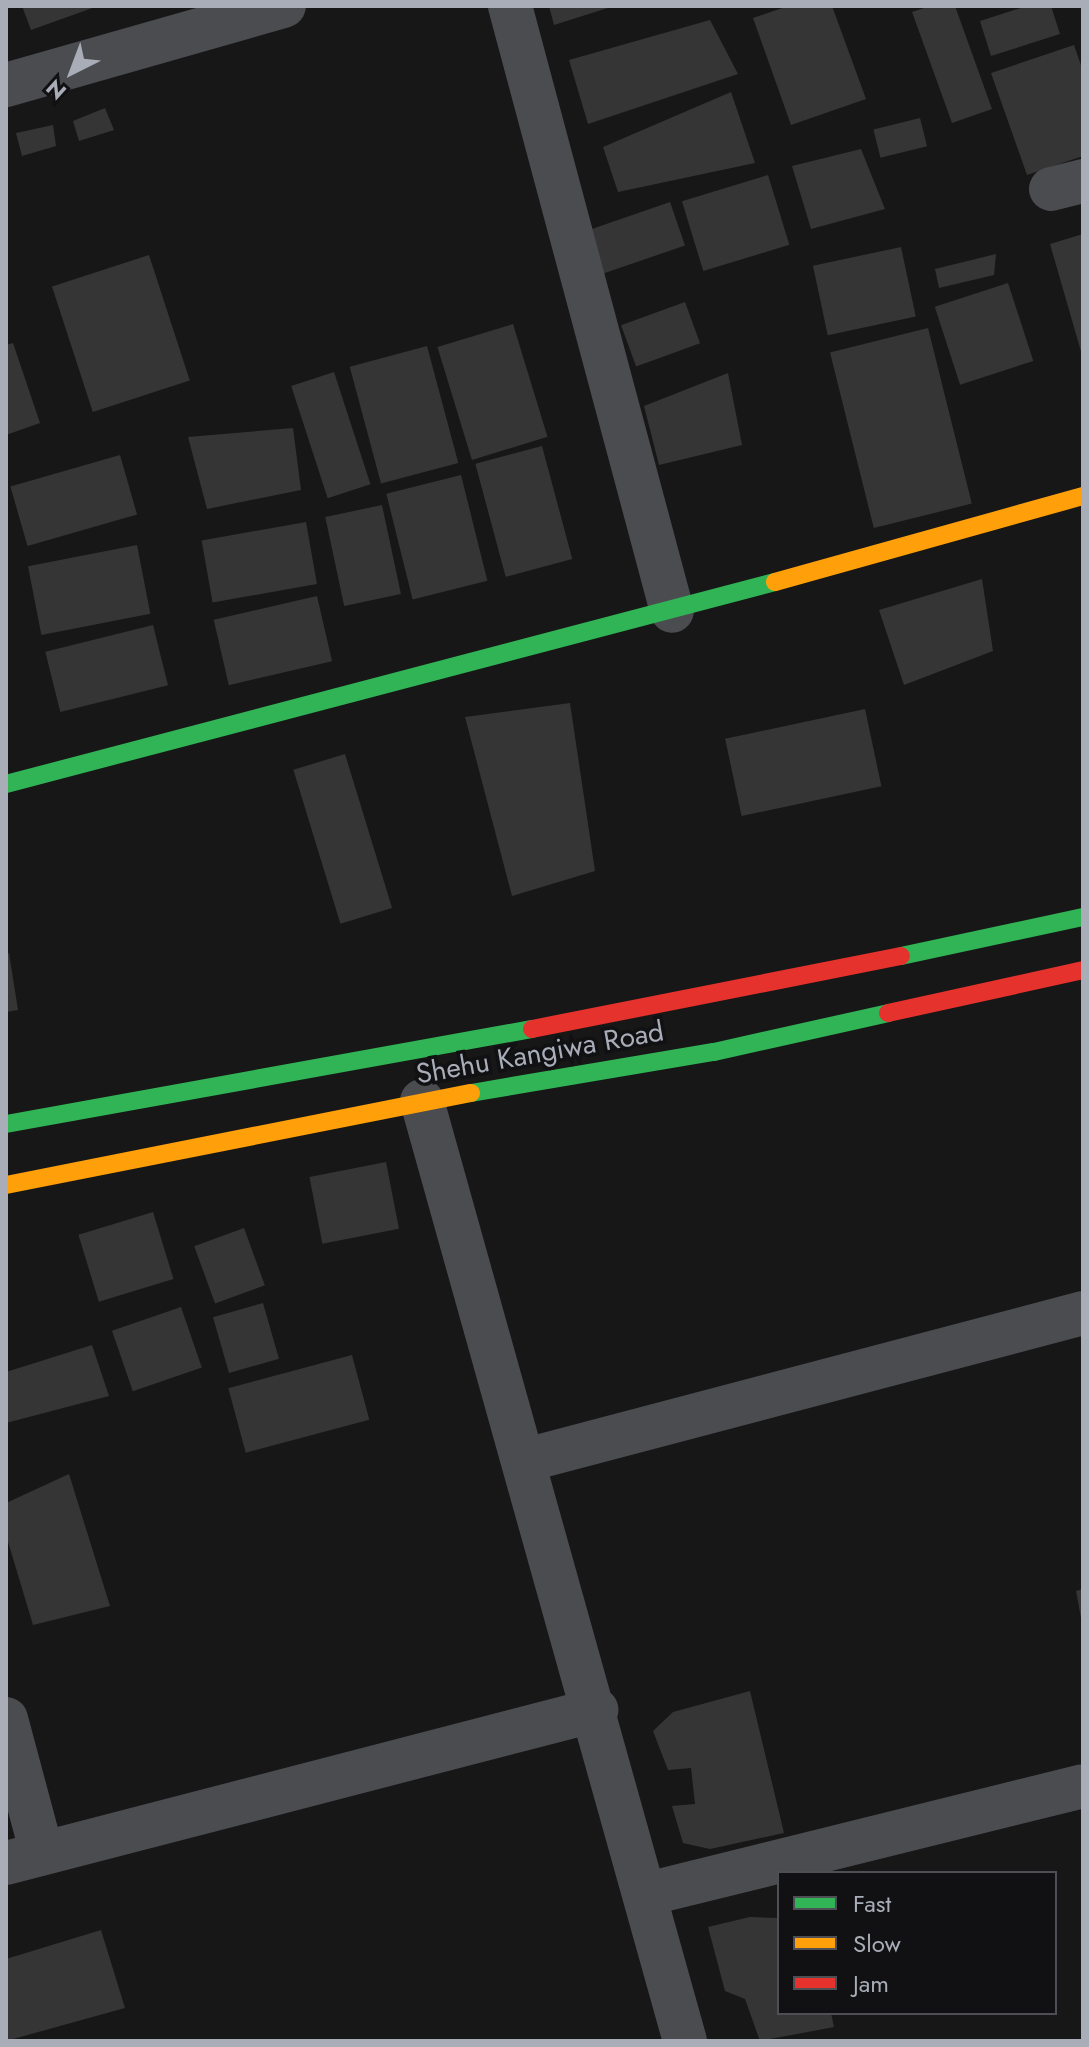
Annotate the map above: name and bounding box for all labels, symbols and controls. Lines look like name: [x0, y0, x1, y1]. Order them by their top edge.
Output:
north arrow: [32, 32, 112, 112]
text: N: [39, 72, 73, 108]
street label: Shehu Kangiwa Road: [414, 1015, 666, 1091]
legend: [777, 1871, 1057, 2015]
text: Fast: [853, 1886, 891, 1921]
text: Slow: [853, 1926, 901, 1961]
text: Jam: [853, 1966, 889, 2001]

